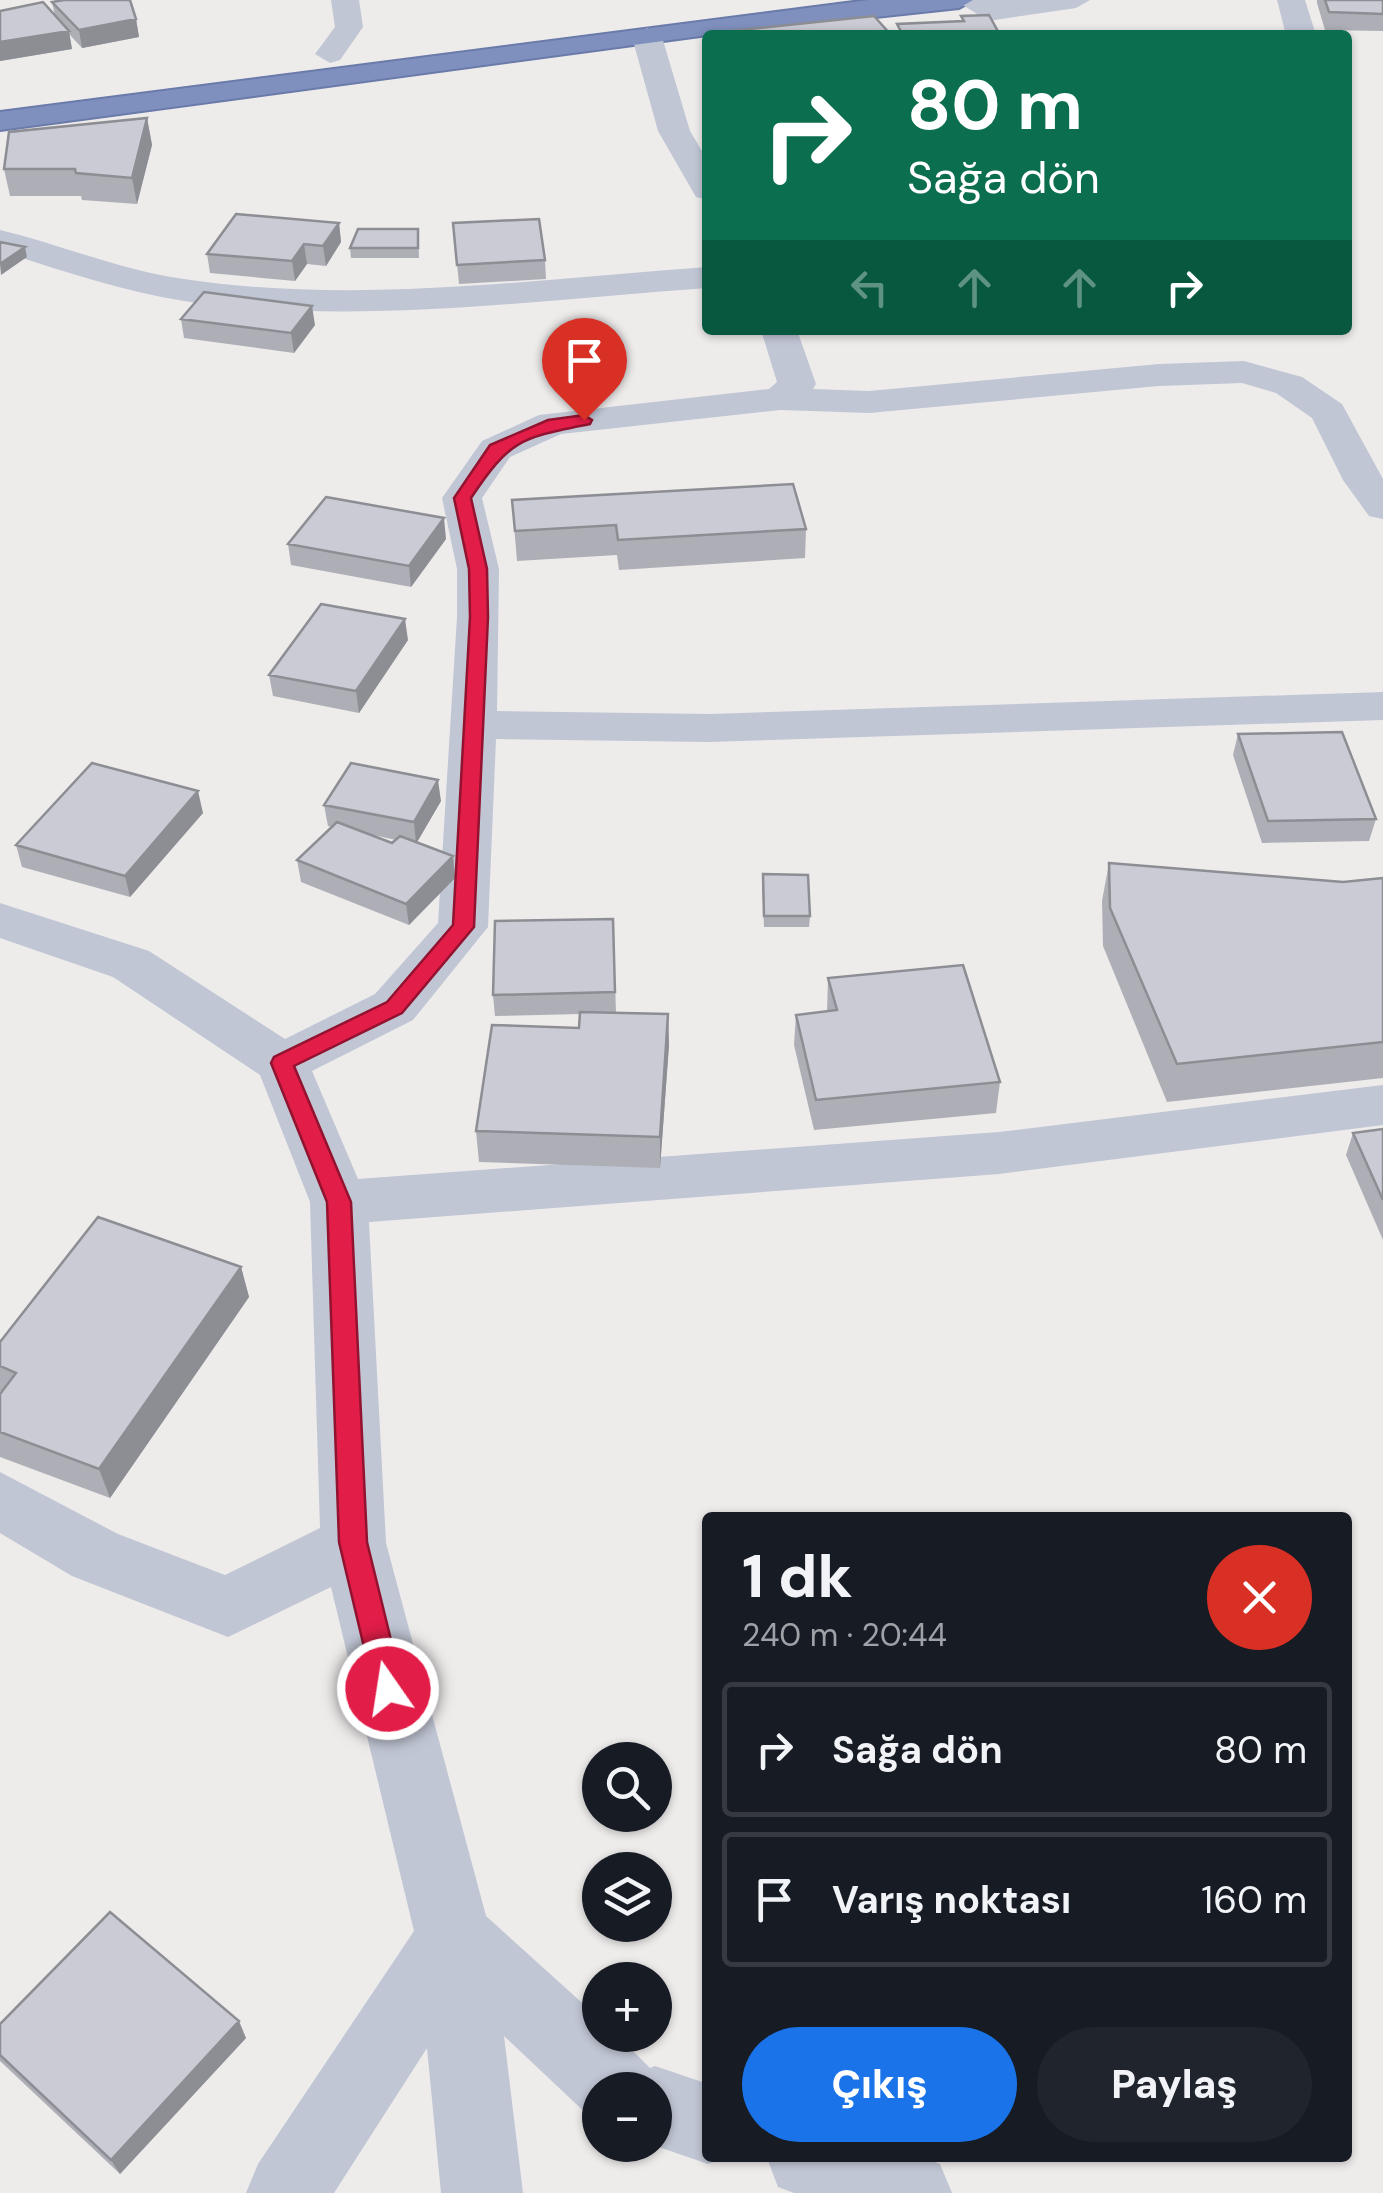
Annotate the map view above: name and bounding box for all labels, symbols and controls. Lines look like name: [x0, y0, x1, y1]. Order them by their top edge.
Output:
text: 80 m: [907, 60, 1083, 151]
icon: right: [742, 70, 872, 200]
text: Sağa dön: [907, 148, 1100, 207]
icon: left: [842, 260, 897, 315]
icon: ahead: [947, 260, 1002, 315]
icon: ahead: [1052, 260, 1107, 315]
icon: right: [1157, 260, 1212, 315]
pin: [542, 318, 627, 421]
icon: arrive: [557, 333, 612, 388]
text: 1 dk: [742, 1537, 853, 1616]
button: close: [1207, 1545, 1312, 1650]
text: 240 m · 20:44: [742, 1614, 947, 1656]
position arrow: [336, 1637, 440, 1741]
icon: right: [747, 1722, 802, 1777]
text: Sağa dön: [832, 1725, 1003, 1775]
text: 80 m: [1214, 1725, 1307, 1775]
map controls: [582, 1742, 672, 2162]
button: search: [582, 1742, 672, 1832]
button: layers: [582, 1852, 672, 1942]
icon: arrive: [747, 1872, 802, 1927]
text: Varış noktası: [832, 1875, 1071, 1925]
text: 160 m: [1201, 1875, 1307, 1925]
button: +: [582, 1962, 672, 2052]
button: Çıkış: [742, 2027, 1017, 2142]
button: Paylaş: [1037, 2027, 1312, 2142]
button: −: [582, 2072, 672, 2162]

